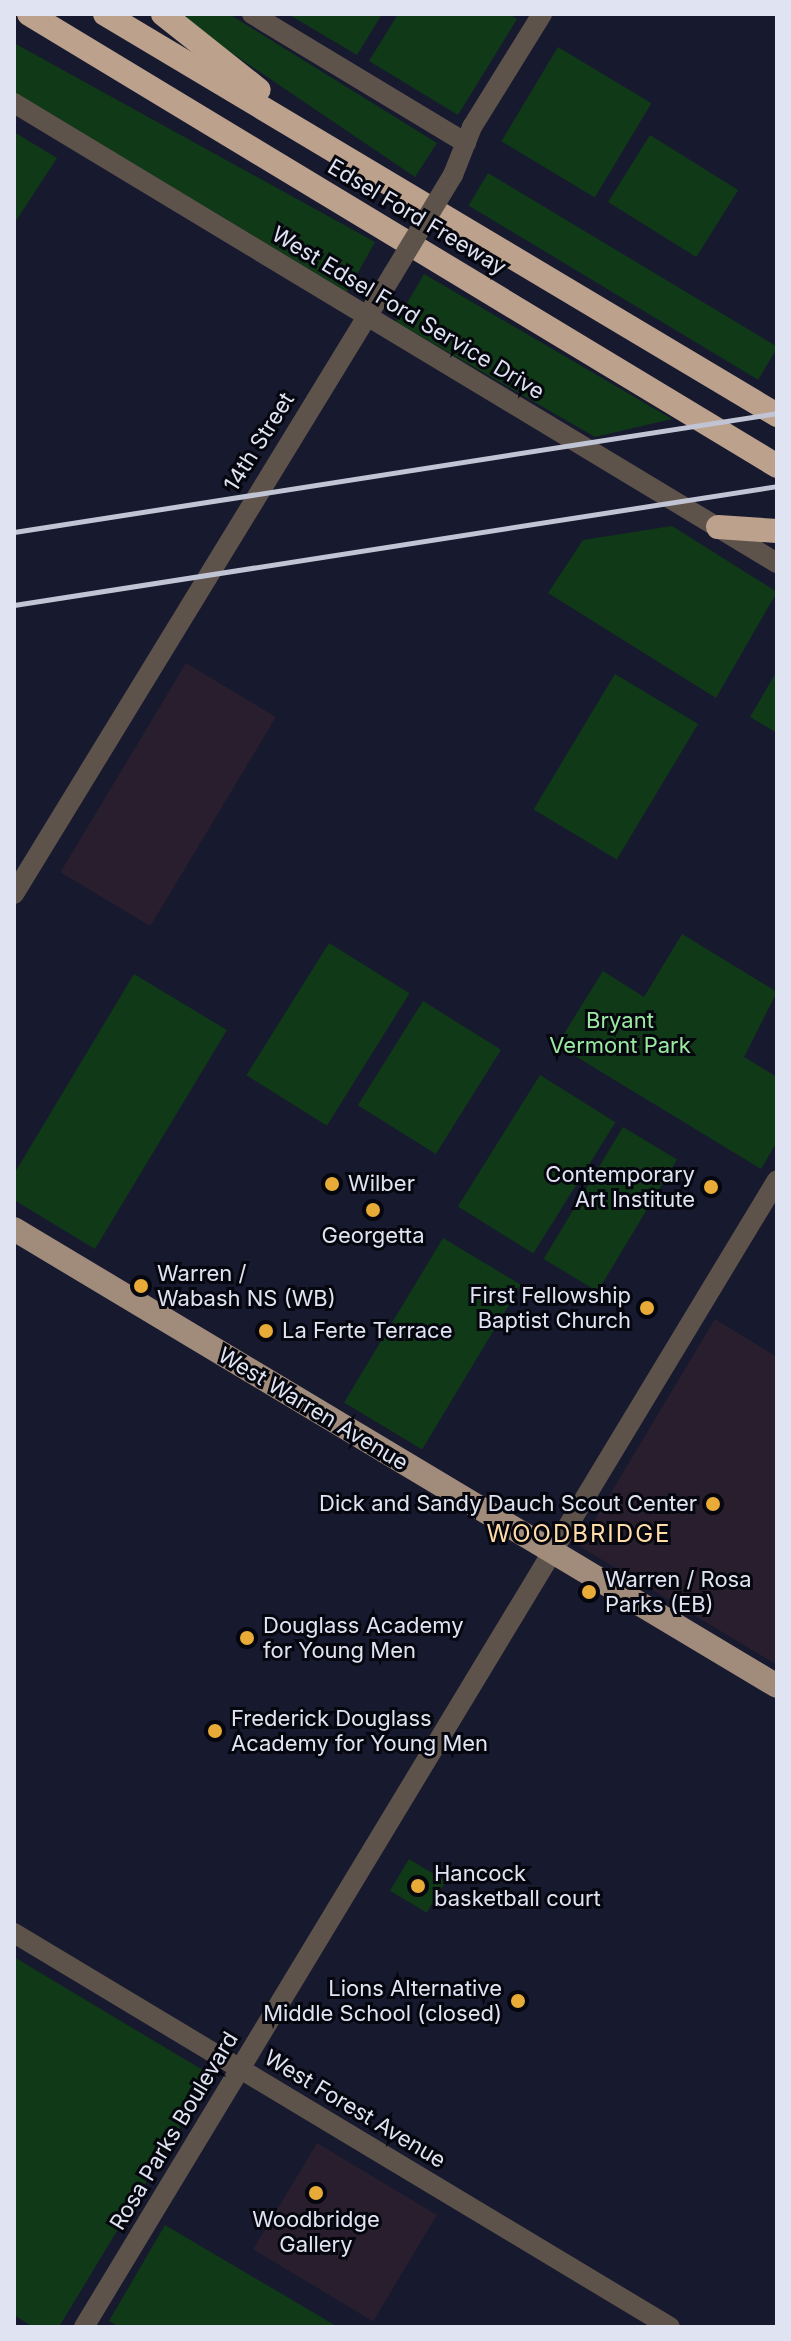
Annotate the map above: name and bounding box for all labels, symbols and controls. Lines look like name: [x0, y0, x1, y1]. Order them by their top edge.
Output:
street label: Edsel Ford Freeway: [323, 153, 511, 281]
street label: West Edsel Ford Service Drive: [267, 221, 549, 405]
street label: 14th Street: [218, 388, 300, 496]
park label: Bryant Vermont Park: [549, 1007, 691, 1058]
place label: Contemporary Art Institute: [545, 1161, 695, 1212]
place label: Wilber: [348, 1171, 415, 1197]
marker: Wilber: [323, 1175, 341, 1193]
marker: Contemporary Art Institute: [702, 1178, 720, 1196]
marker: Georgetta: [364, 1201, 382, 1219]
place label: Georgetta: [322, 1223, 424, 1249]
place label: Warren / Wabash NS (WB): [157, 1260, 336, 1312]
marker: Warren / Wabash NS (WB): [132, 1277, 150, 1295]
place label: First Fellowship Baptist Church: [470, 1282, 631, 1334]
marker: First Fellowship Baptist Church: [638, 1299, 656, 1317]
place label: La Ferte Terrace: [282, 1318, 453, 1344]
marker: La Ferte Terrace: [257, 1322, 275, 1340]
street label: West Warren Avenue: [213, 1342, 413, 1476]
place label: Dick and Sandy Dauch Scout Center: [319, 1491, 697, 1517]
marker: Dick and Sandy Dauch Scout Center: [704, 1495, 722, 1513]
district label: WOODBRIDGE: [487, 1520, 671, 1548]
place label: Warren / Rosa Parks (EB): [605, 1566, 752, 1618]
marker: Warren / Rosa Parks (EB): [580, 1583, 598, 1601]
place label: Douglass Academy for Young Men: [263, 1612, 464, 1664]
marker: Douglass Academy for Young Men: [238, 1629, 256, 1647]
place label: Frederick Douglass Academy for Young Men: [231, 1705, 488, 1756]
marker: Frederick Douglass Academy for Young Men: [206, 1722, 224, 1740]
place label: Hancock basketball court: [434, 1860, 601, 1912]
marker: Hancock basketball court: [409, 1877, 427, 1895]
place label: Lions Alternative Middle School (closed): [263, 1975, 502, 2026]
marker: Lions Alternative Middle School (closed): [509, 1992, 527, 2010]
street label: Rosa Parks Boulevard: [104, 2027, 244, 2235]
street label: West Forest Avenue: [260, 2044, 450, 2174]
marker: Woodbridge Gallery: [307, 2184, 325, 2202]
place label: Woodbridge Gallery: [252, 2206, 380, 2258]

